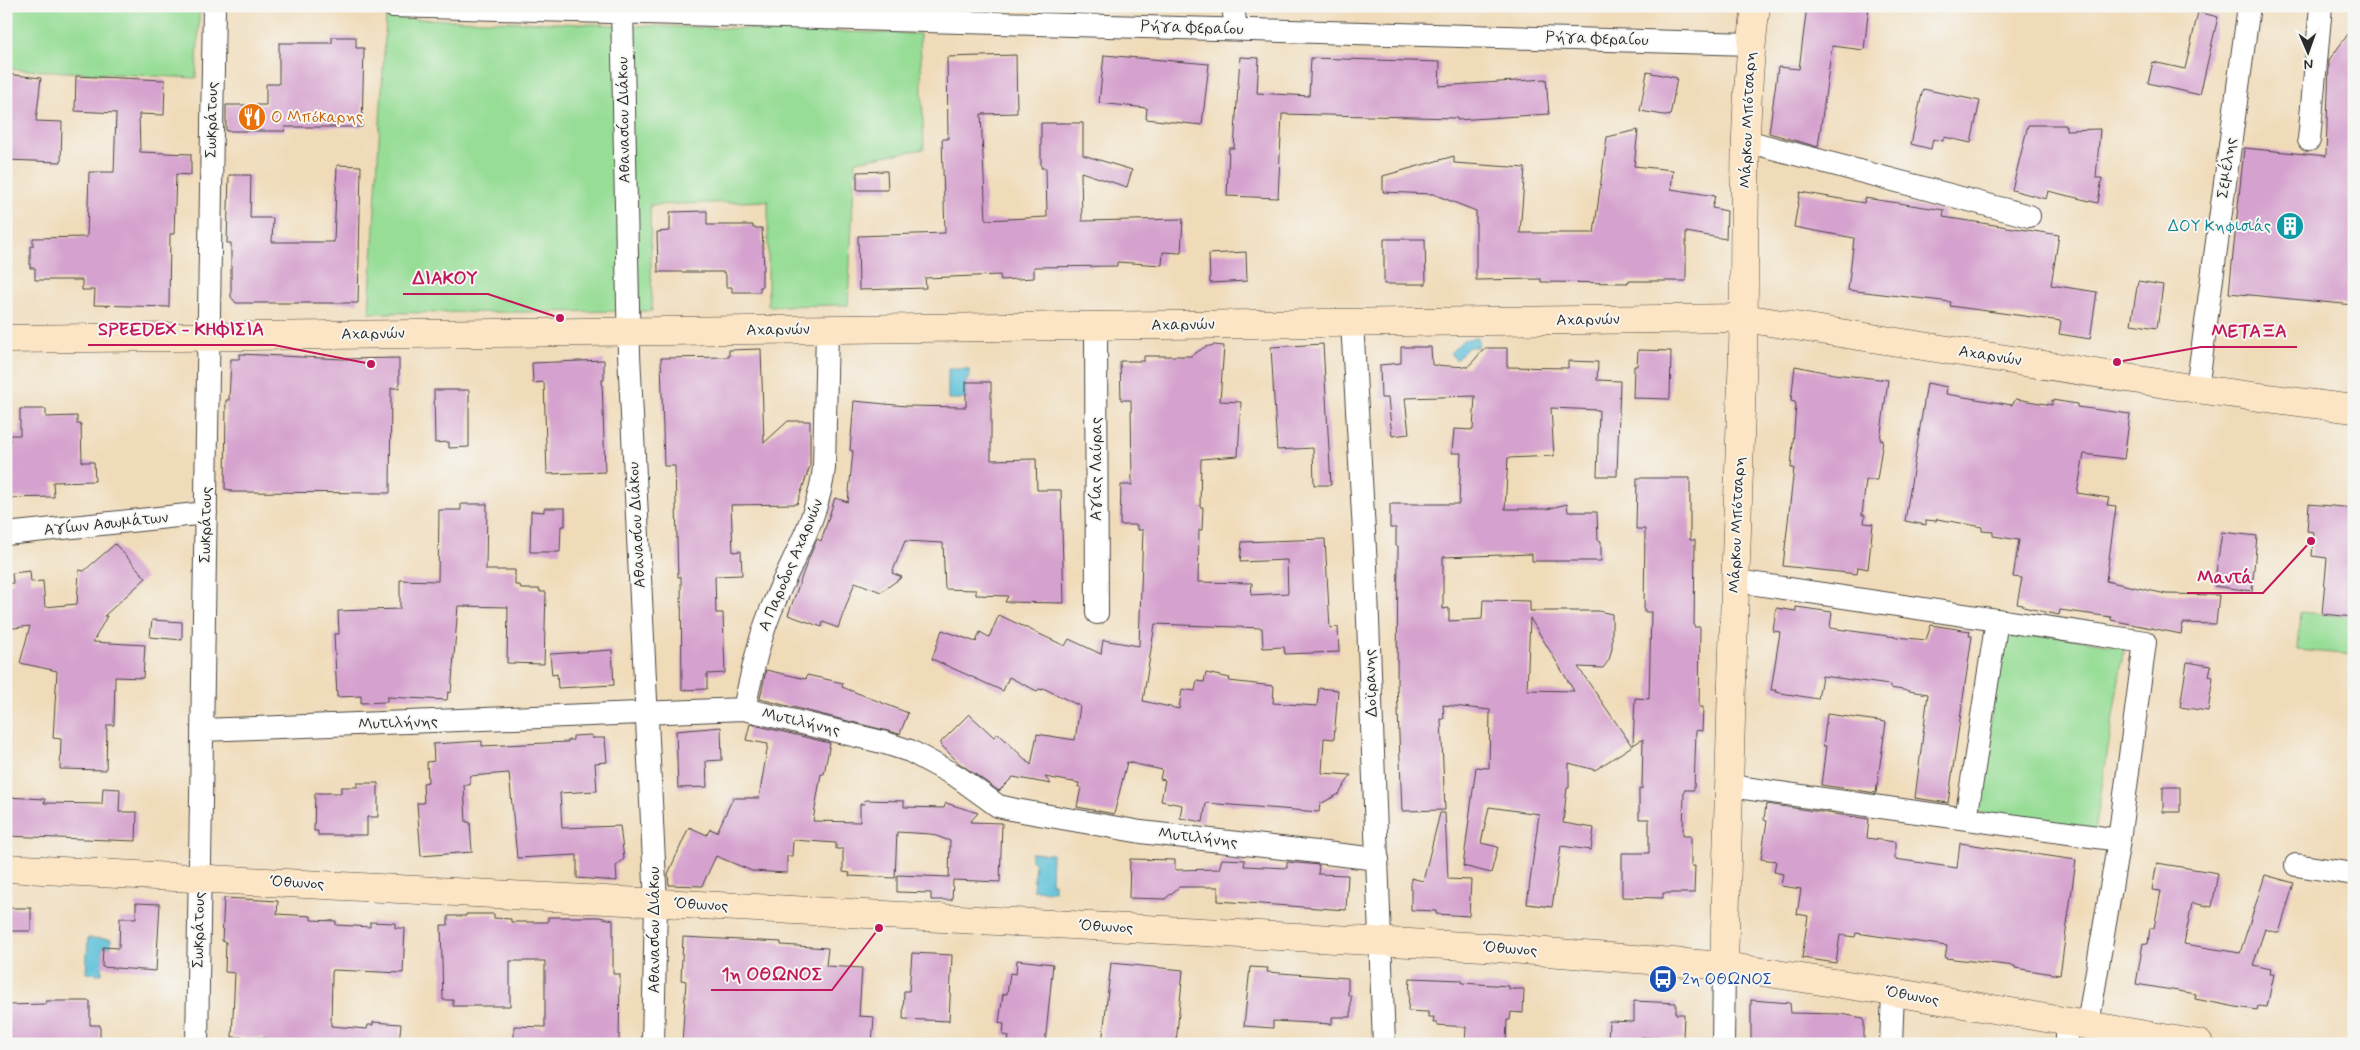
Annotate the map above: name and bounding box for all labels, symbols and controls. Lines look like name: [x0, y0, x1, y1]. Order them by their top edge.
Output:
street label: Ρήγα Φεραίου: [1140, 16, 1244, 40]
street label: Ρήγα Φεραίου: [1545, 27, 1649, 51]
north arrow: [2282, 28, 2332, 78]
street label: Μάρκου Μπότσαρη: [1735, 51, 1761, 189]
text: N: [2303, 55, 2313, 73]
street label: Αθανασίου Διάκου: [612, 56, 636, 184]
street label: Σωκράτους: [201, 82, 223, 158]
restaurant icon: Ο Μπόκαρης: [237, 102, 267, 132]
place label: Ο Μπόκαρης: [271, 107, 363, 128]
street label: Σεμέλης: [2211, 136, 2242, 200]
building icon: ΔΟΥ Κηφισιάς: [2275, 211, 2305, 241]
place label: ΔΟΥ Κηφισιάς: [2168, 216, 2271, 237]
callout: ΔΙΑΚΟΥ: [403, 261, 488, 294]
text: ΔΙΑΚΟΥ: [411, 267, 478, 291]
street label: Αχαρνών: [1556, 309, 1620, 331]
callout: SPEEDEX - ΚΗΦΙΣΙΑ: [88, 312, 274, 345]
street label: Αχαρνών: [1151, 314, 1215, 336]
callout: ΜΕΤΑΞΑ: [2201, 314, 2297, 347]
text: SPEEDEX - ΚΗΦΙΣΙΑ: [98, 318, 264, 342]
street label: Αχαρνών: [746, 319, 810, 341]
text: ΜΕΤΑΞΑ: [2211, 320, 2287, 344]
street label: Αχαρνών: [341, 323, 405, 345]
street label: Αχαρνών: [1957, 341, 2023, 371]
street label: Αγίας Λαύρας: [1086, 417, 1107, 521]
street label: Μάρκου Μπότσαρη: [1724, 456, 1750, 594]
street label: Αθανασίου Διάκου: [623, 461, 651, 589]
street label: Σωκράτους: [195, 487, 217, 563]
street label: Α Παροδος Αχαρνών: [754, 496, 828, 634]
street label: Αγίων Ασωμάτων: [43, 507, 169, 541]
callout: Μαντά: [2187, 560, 2263, 593]
text: Μαντά: [2197, 566, 2254, 590]
street label: Δοϊρανης: [1359, 648, 1383, 718]
street label: Μυτιλήνης: [760, 703, 842, 741]
street label: Μυτιλήνης: [358, 711, 438, 735]
street label: Μυτιλήνης: [1157, 823, 1239, 853]
street label: Αθανασίου Διάκου: [644, 867, 665, 993]
street label: Όθωνος: [269, 871, 325, 895]
street label: Σωκράτους: [188, 892, 210, 968]
street label: Όθωνος: [673, 893, 729, 917]
street label: Όθωνος: [1078, 915, 1134, 939]
street label: Όθωνος: [1482, 937, 1538, 961]
callout: 1η ΟΘΩΝΟΣ: [711, 957, 832, 990]
text: 1η ΟΘΩΝΟΣ: [722, 963, 822, 987]
bus stop icon: 2η ΟΘΩΝΟΣ: [1648, 964, 1678, 994]
place label: 2η ΟΘΩΝΟΣ: [1682, 969, 1772, 990]
street label: Όθωνος: [1883, 981, 1941, 1011]

